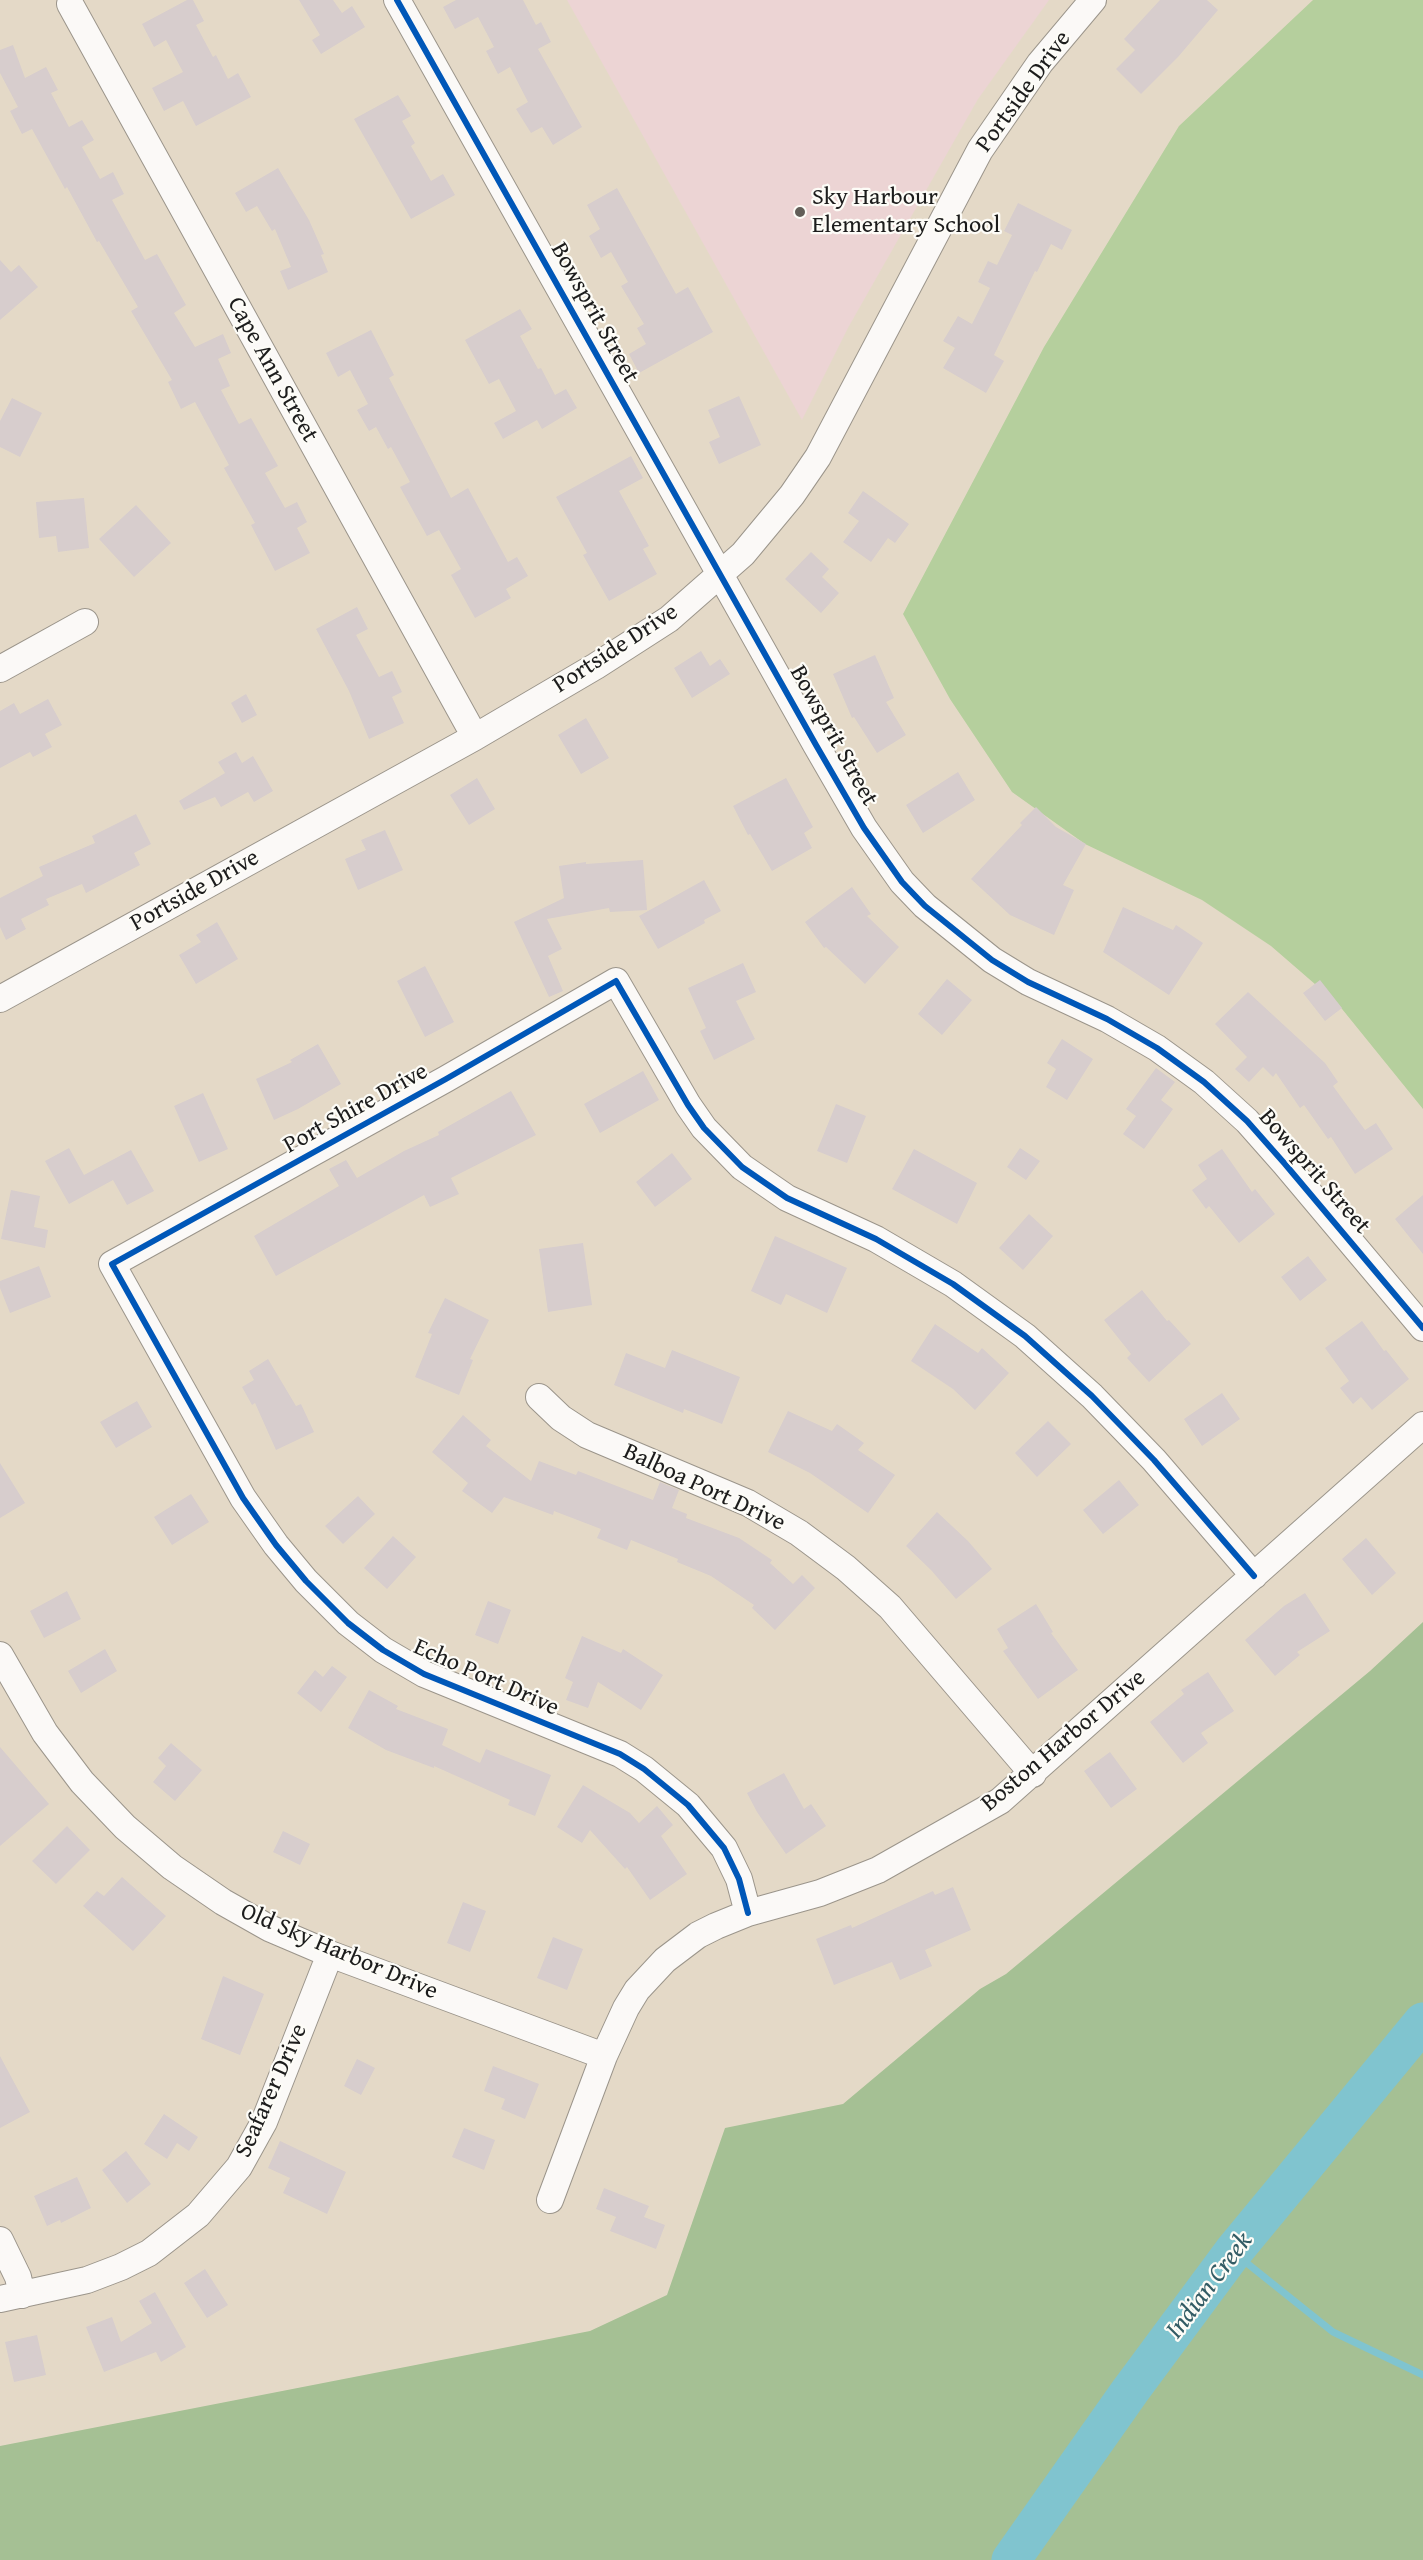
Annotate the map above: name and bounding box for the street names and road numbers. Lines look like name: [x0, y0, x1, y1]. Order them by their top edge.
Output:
street label: Portside Drive: [970, 26, 1078, 158]
street label: Bowsprit Street: [544, 238, 644, 388]
street label: Cape Ann Street: [220, 292, 324, 448]
street label: Portside Drive: [548, 598, 684, 700]
street label: Bowsprit Street: [783, 661, 883, 811]
street label: Portside Drive: [125, 844, 265, 938]
street label: Port Shire Drive: [279, 1057, 433, 1161]
street label: Bowsprit Street: [1252, 1104, 1376, 1240]
street label: Balboa Port Drive: [618, 1438, 790, 1538]
street label: Echo Port Drive: [409, 1633, 563, 1723]
street label: Boston Harbor Drive: [976, 1664, 1152, 1818]
street label: Old Sky Harbor Drive: [236, 1897, 442, 2007]
street label: Seafarer Drive: [230, 2020, 314, 2162]

